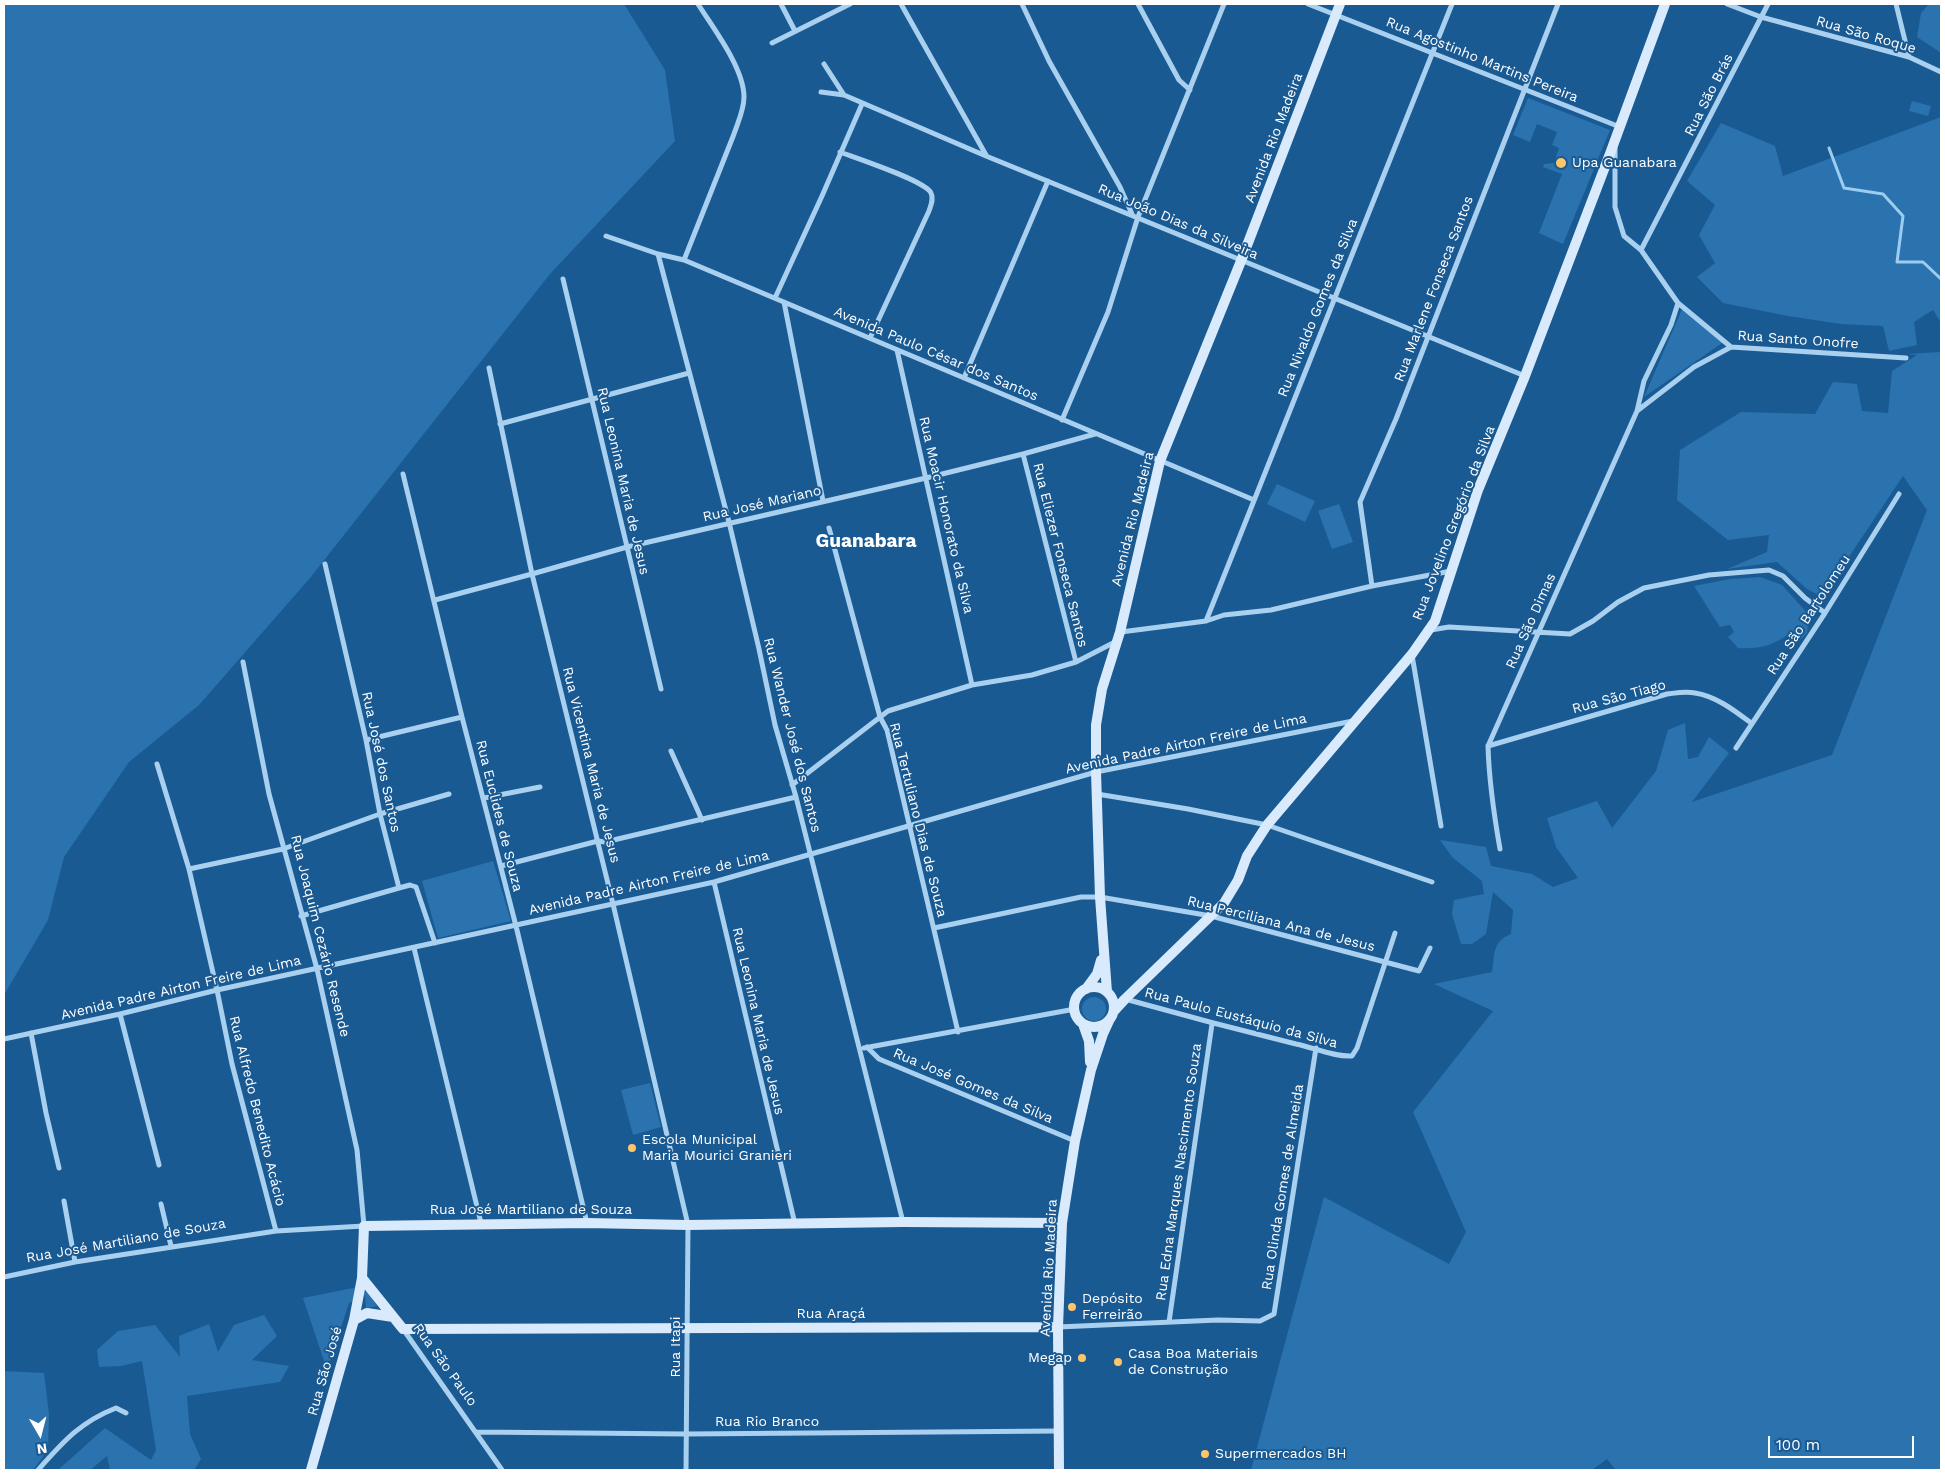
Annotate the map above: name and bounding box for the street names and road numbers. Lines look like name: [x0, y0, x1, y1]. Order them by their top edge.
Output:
street label: Rua São Roque: [1814, 13, 1918, 57]
street label: Rua Agostinho Martins Pereira: [1383, 14, 1581, 106]
street label: Rua São Brás: [1681, 51, 1737, 139]
street label: Avenida Rio Madeira: [1241, 71, 1307, 205]
street label: Rua João Dias da Silveira: [1095, 181, 1261, 263]
street label: Rua Marlene Fonseca Santos: [1391, 194, 1477, 384]
street label: Rua Nivaldo Gomes da Silva: [1274, 216, 1362, 400]
street label: Avenida Paulo César dos Santos: [831, 303, 1041, 405]
street label: Rua Santo Onofre: [1737, 327, 1859, 353]
street label: Rua Leonina Maria de Jesus: [593, 386, 653, 576]
street label: Rua Moacir Honorato da Silva: [915, 415, 977, 615]
street label: Rua Jovelino Gregório da Silva: [1409, 423, 1499, 623]
street label: Avenida Rio Madeira: [1108, 450, 1158, 588]
street label: Rua Eliezer Fonseca Santos: [1029, 461, 1091, 649]
street label: Rua José Mariano: [701, 482, 823, 526]
street label: Rua São Bartolomeu: [1764, 552, 1854, 678]
street label: Rua São Dimas: [1502, 571, 1560, 671]
street label: Rua Wander José dos Santos: [760, 636, 824, 834]
street label: Rua Vicentina Maria de Jesus: [558, 665, 624, 865]
street label: Rua São Tiago: [1570, 676, 1668, 718]
street label: Rua José dos Santos: [358, 690, 404, 834]
street label: Avenida Padre Airton Freire de Lima: [1064, 710, 1308, 778]
street label: Rua Tertuliano Dias de Souza: [886, 721, 950, 919]
street label: Rua Euclides de Souza: [472, 738, 526, 894]
street label: Rua Joaquim Cezário Resende: [287, 833, 353, 1039]
street label: Avenida Padre Airton Freire de Lima: [527, 847, 771, 919]
street label: Rua Perciliana Ana de Jesus: [1185, 893, 1377, 955]
street label: Rua Leonina Maria de Jesus: [728, 926, 788, 1116]
street label: Avenida Padre Airton Freire de Lima: [59, 952, 303, 1024]
street label: Rua Paulo Eustáquio da Silva: [1143, 984, 1339, 1052]
street label: Rua Alfredo Benedito Acácio: [225, 1014, 289, 1208]
street label: Rua Edna Marques Nascimento Souza: [1153, 1042, 1205, 1302]
street label: Rua José Gomes da Silva: [890, 1045, 1056, 1127]
street label: Rua Olinda Gomes de Almeida: [1258, 1083, 1308, 1291]
street label: Avenida Rio Madeira: [1037, 1199, 1061, 1337]
street label: Rua José Martiliano de Souza: [430, 1202, 632, 1218]
street label: Rua José Martiliano de Souza: [25, 1215, 227, 1267]
street label: Rua Araçá: [797, 1306, 865, 1322]
street label: Rua Itapi: [668, 1317, 684, 1377]
street label: Rua São Paulo: [409, 1320, 481, 1410]
street label: Rua São José: [304, 1324, 346, 1418]
street label: Rua Rio Branco: [715, 1414, 819, 1430]

